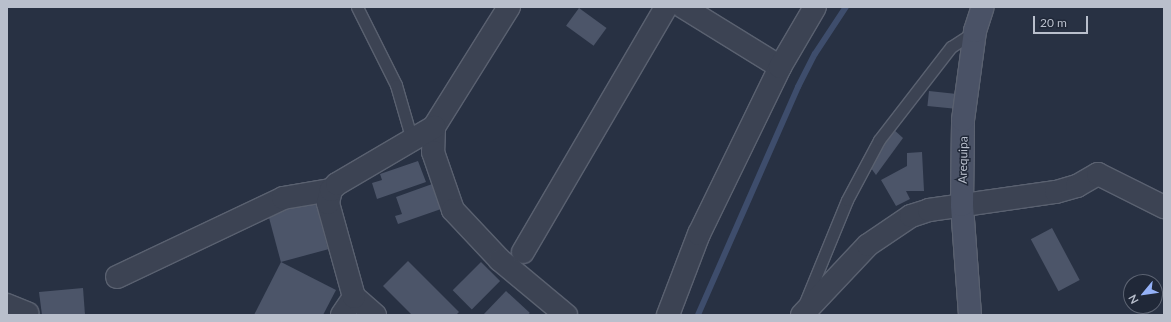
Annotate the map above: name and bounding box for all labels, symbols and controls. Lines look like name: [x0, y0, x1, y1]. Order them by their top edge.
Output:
scale bar: [1035, 8, 1090, 34]
text: 20 m: [1040, 15, 1067, 30]
street label: Arequipa: [955, 136, 971, 184]
north arrow: [1123, 274, 1163, 314]
text: N: [1125, 293, 1141, 306]

